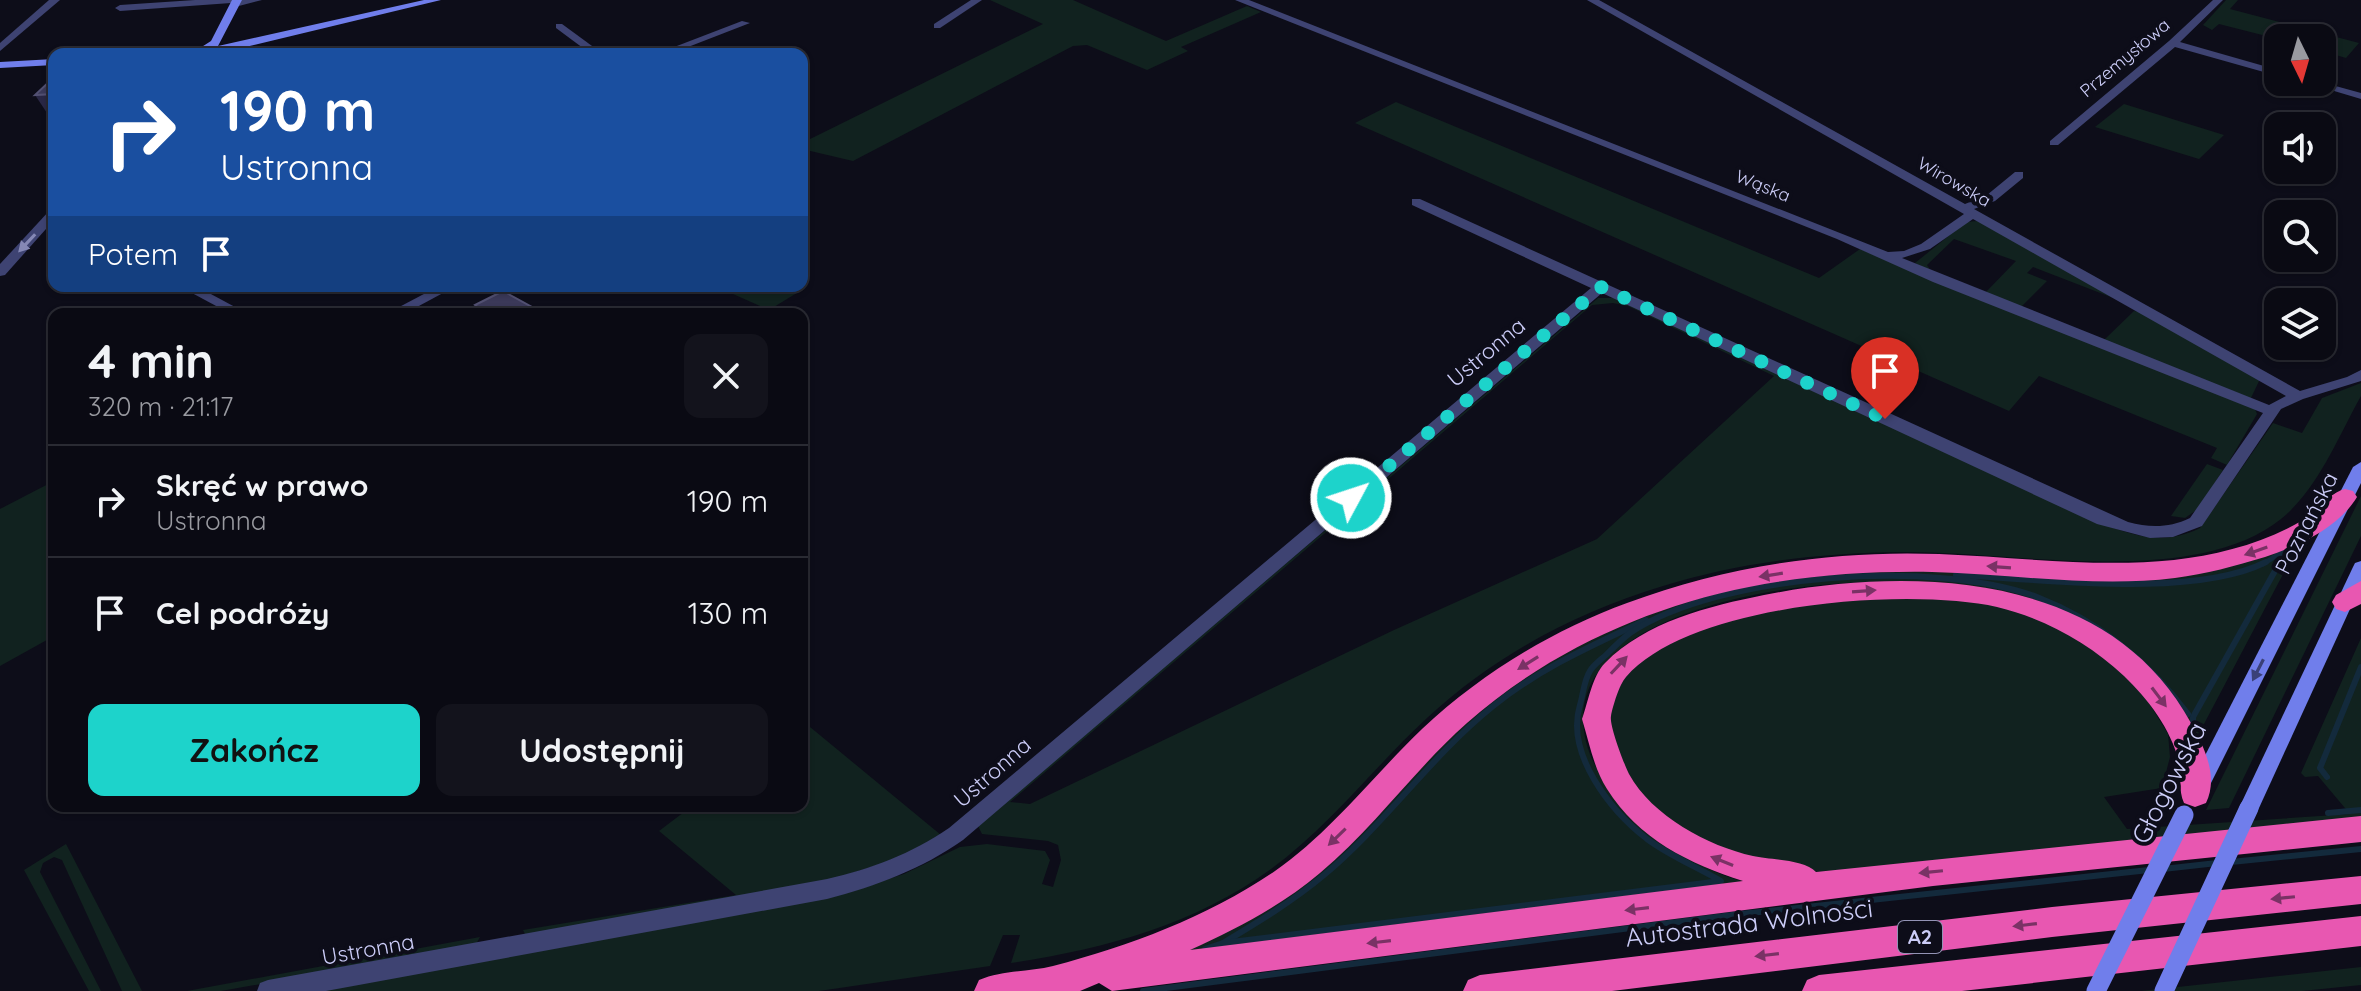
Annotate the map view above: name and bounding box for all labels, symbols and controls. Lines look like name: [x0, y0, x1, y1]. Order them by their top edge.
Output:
street label: Przemysłowa: [2075, 13, 2174, 102]
north arrow: [2264, 24, 2336, 96]
map controls: [2264, 24, 2336, 360]
text: 190 m: [220, 75, 375, 145]
icon: right: [88, 80, 192, 184]
button: sound: [2264, 112, 2336, 184]
text: Ustronna: [220, 144, 373, 189]
street label: Wirowska: [1913, 151, 1995, 212]
street label: Wąska: [1732, 164, 1794, 207]
button: search: [2264, 200, 2336, 272]
icon: arrive: [194, 232, 238, 276]
one-way arrow: [18, 233, 36, 252]
text: Potem: [88, 235, 178, 273]
button: layers: [2264, 288, 2336, 360]
street label: Ustronna: [1441, 311, 1531, 393]
text: 4 min: [88, 330, 214, 390]
button: close: [684, 334, 768, 418]
pin: [1851, 337, 1919, 419]
icon: arrive: [1863, 349, 1907, 393]
text: 320 m · 21:17: [88, 390, 233, 423]
position arrow: [1309, 456, 1393, 540]
text: Skręć w prawo: [156, 466, 368, 504]
street label: Poznańska: [2268, 467, 2344, 579]
icon: right: [88, 479, 132, 523]
text: 190 m: [687, 482, 768, 520]
text: Ustronna: [156, 504, 267, 537]
one-way arrow: [2244, 545, 2268, 557]
one-way arrow: [1986, 560, 2011, 573]
one-way arrow: [1758, 569, 1783, 581]
one-way arrow: [1851, 584, 1876, 597]
icon: arrive: [88, 591, 132, 635]
text: Cel podróży: [156, 594, 329, 632]
text: 130 m: [688, 594, 768, 632]
one-way arrow: [1518, 656, 1539, 671]
one-way arrow: [1610, 656, 1628, 675]
one-way arrow: [2251, 658, 2265, 681]
one-way arrow: [2150, 687, 2166, 708]
button: Zakończ: [88, 704, 420, 796]
button: Udostępnij: [436, 704, 768, 796]
street label: Głogowska: [2124, 716, 2213, 849]
street label: Ustronna: [948, 731, 1036, 813]
one-way arrow: [1328, 828, 1347, 846]
one-way arrow: [1710, 854, 1734, 867]
one-way arrow: [1918, 866, 1943, 879]
street label: Autostrada Wolności: [1623, 891, 1875, 954]
one-way arrow: [2270, 891, 2295, 904]
one-way arrow: [1624, 903, 1649, 916]
one-way arrow: [2012, 919, 2037, 932]
road number: A2: [1898, 921, 1942, 953]
street label: Ustronna: [320, 927, 416, 971]
one-way arrow: [1366, 935, 1391, 948]
one-way arrow: [1754, 949, 1779, 962]

